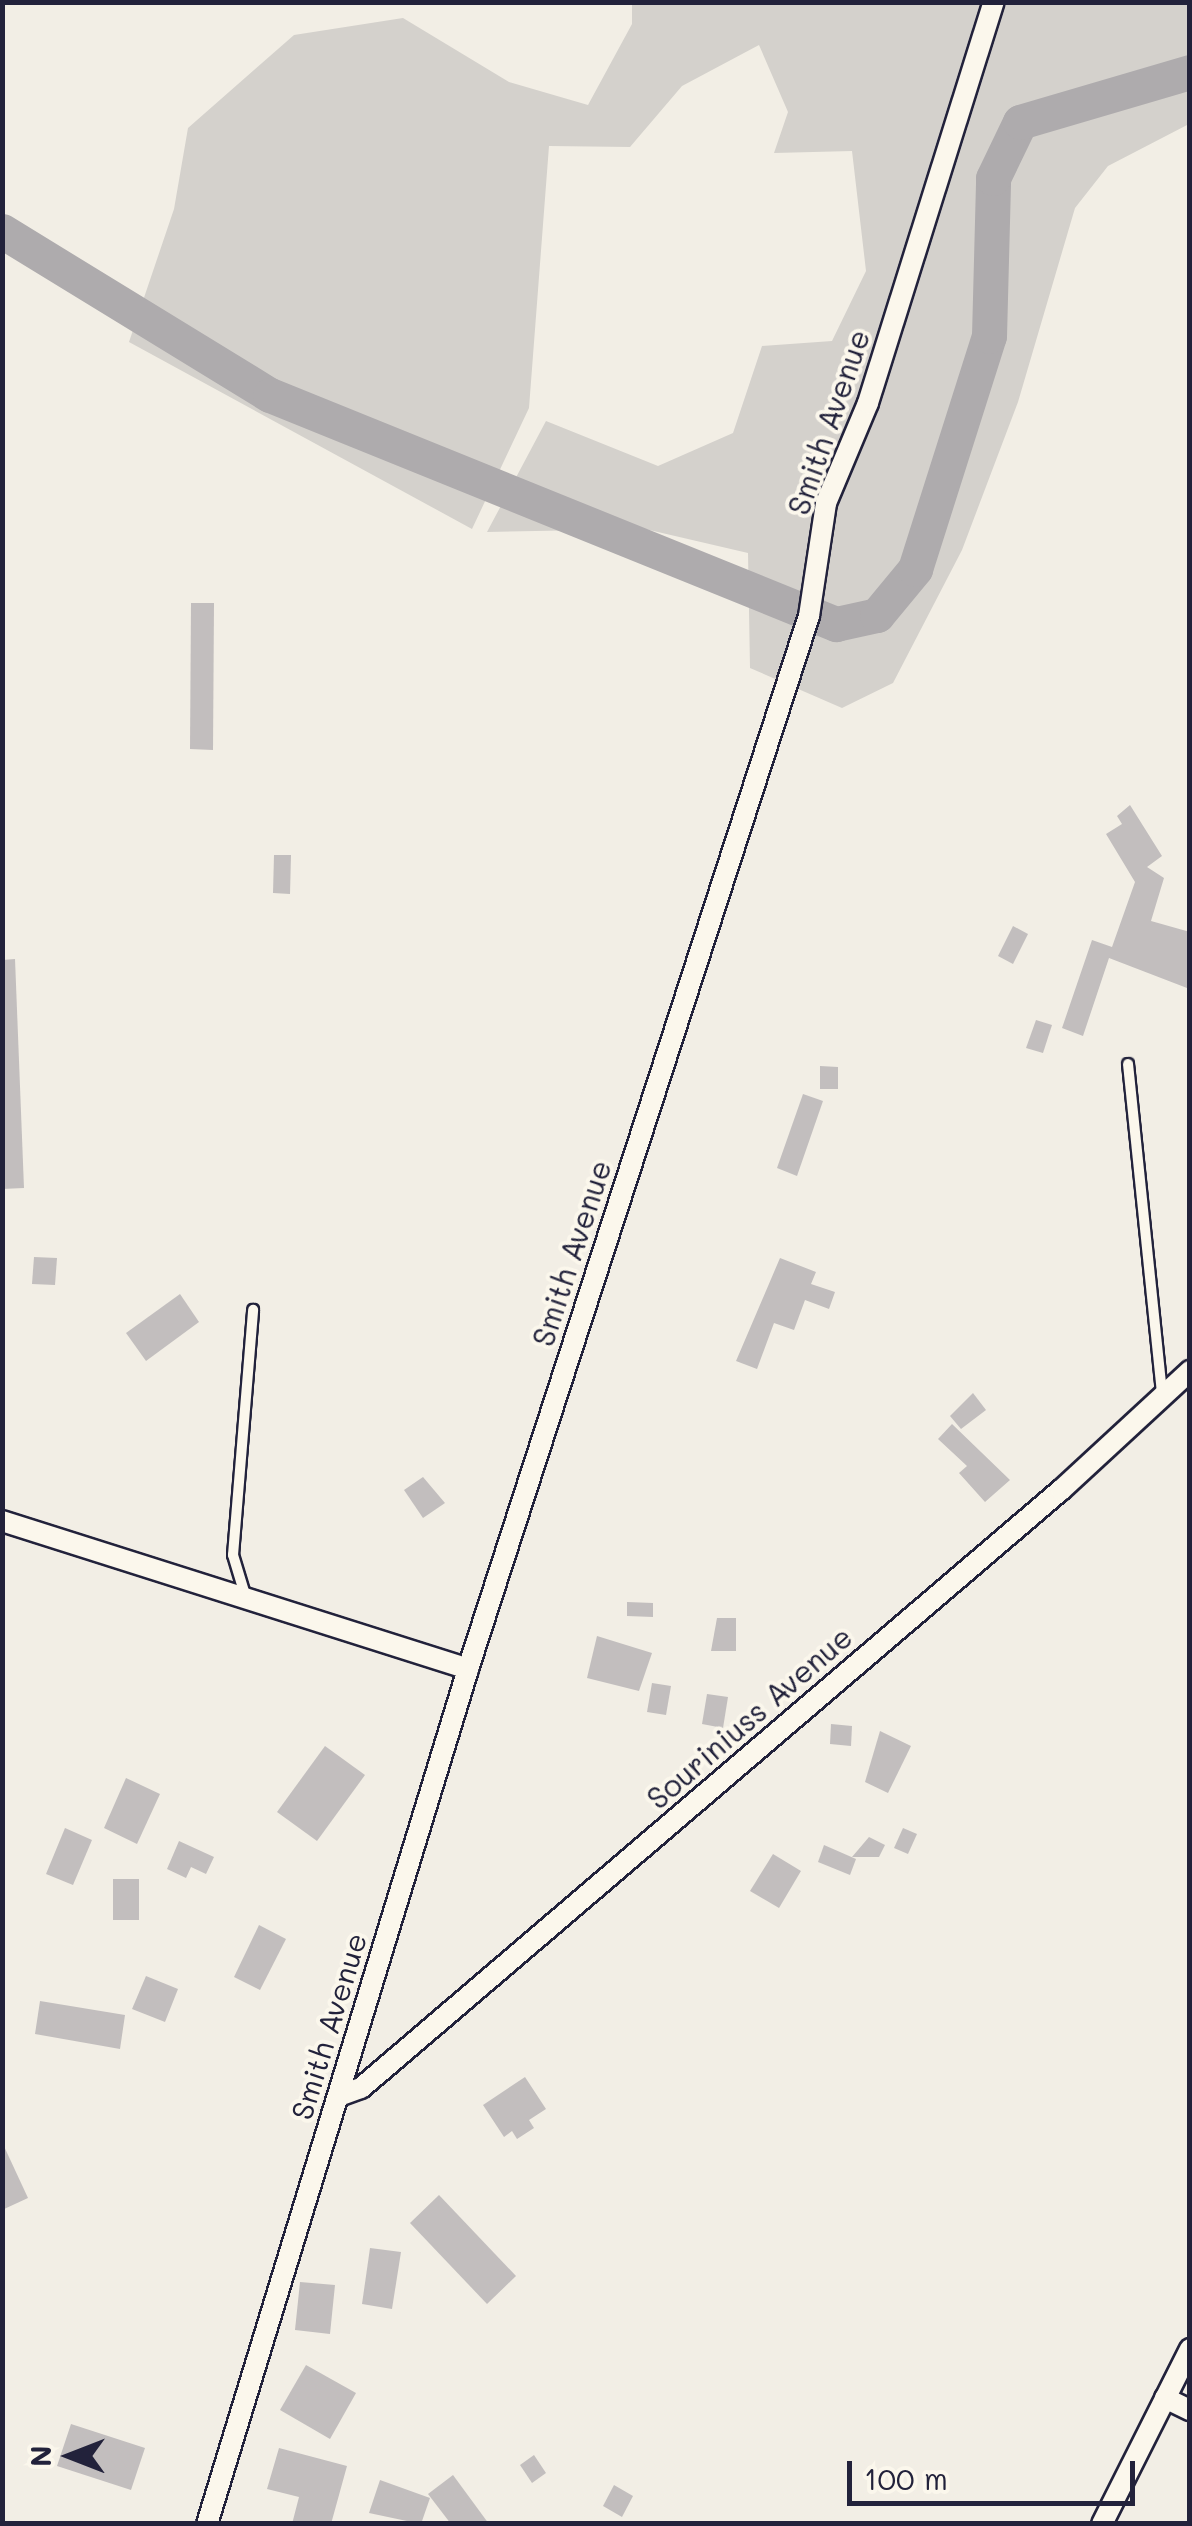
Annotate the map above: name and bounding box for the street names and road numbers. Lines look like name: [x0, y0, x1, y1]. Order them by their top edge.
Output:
street label: Smith Avenue: [779, 325, 877, 519]
street label: Smith Avenue: [524, 1155, 618, 1351]
street label: Souriniuss Avenue: [639, 1618, 859, 1816]
street label: Smith Avenue: [282, 1928, 374, 2124]

